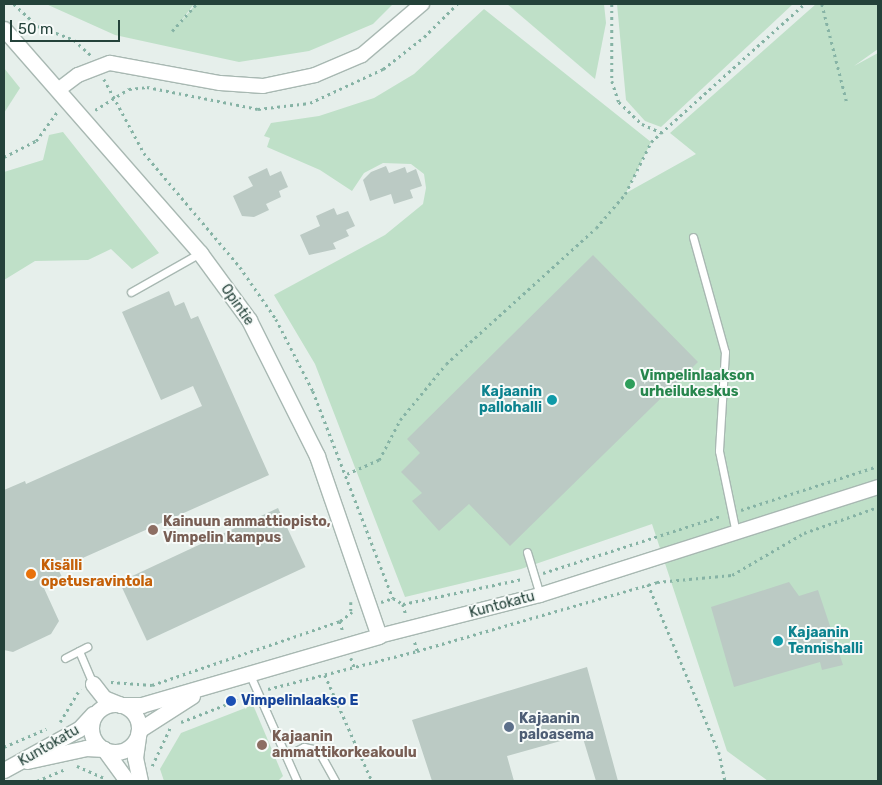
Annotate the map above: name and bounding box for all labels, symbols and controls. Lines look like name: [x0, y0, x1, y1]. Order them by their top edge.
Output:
scale bar: [12, 10, 122, 42]
text: 50 m: [18, 20, 53, 38]
street label: Opintie: [217, 281, 257, 329]
place label: Vimpelinlaakson urheilukeskus: [640, 368, 754, 401]
marker: Vimpelinlaakson urheilukeskus: [624, 378, 636, 390]
place label: Kajaanin pallohalli: [479, 384, 542, 417]
marker: Kajaanin pallohalli: [546, 394, 558, 406]
place label: Kainuun ammattiopisto, Vimpelin kampus: [163, 514, 331, 546]
marker: Kainuun ammattiopisto, Vimpelin kampus: [147, 524, 159, 536]
place label: Kisälli opetusravintola: [41, 558, 153, 590]
marker: Kisälli opetusravintola: [25, 568, 37, 580]
street label: Kuntokatu: [467, 588, 537, 622]
place label: Kajaanin Tennishalli: [788, 625, 863, 658]
marker: Kajaanin Tennishalli: [772, 635, 784, 647]
place label: Vimpelinlaakso E: [241, 693, 358, 709]
marker: Vimpelinlaakso E: [225, 695, 237, 707]
place label: Kajaanin paloasema: [519, 711, 594, 744]
marker: Kajaanin paloasema: [503, 721, 515, 733]
street label: Kuntokatu: [16, 722, 82, 770]
place label: Kajaanin ammattikorkeakoulu: [272, 729, 417, 762]
marker: Kajaanin ammattikorkeakoulu: [256, 739, 268, 751]

